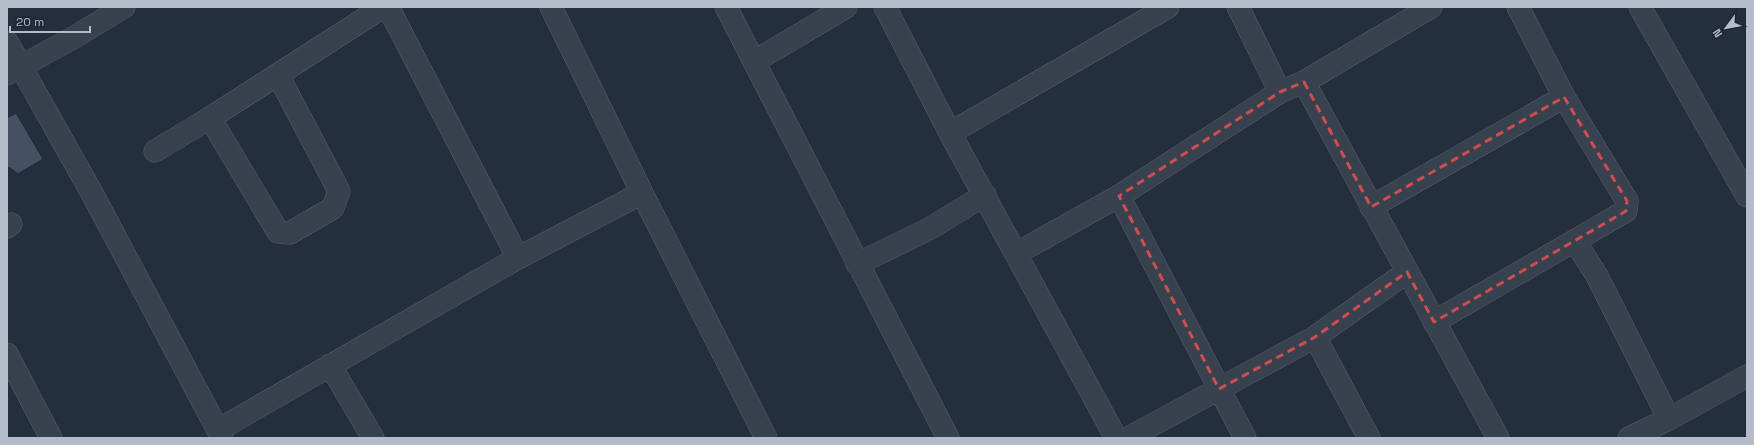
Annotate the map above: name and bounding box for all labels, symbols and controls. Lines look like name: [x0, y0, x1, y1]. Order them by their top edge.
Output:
scale bar: [10, 8, 90, 34]
north arrow: [1706, 8, 1746, 48]
text: 20 m: [16, 14, 44, 30]
text: N: [1710, 26, 1725, 40]

